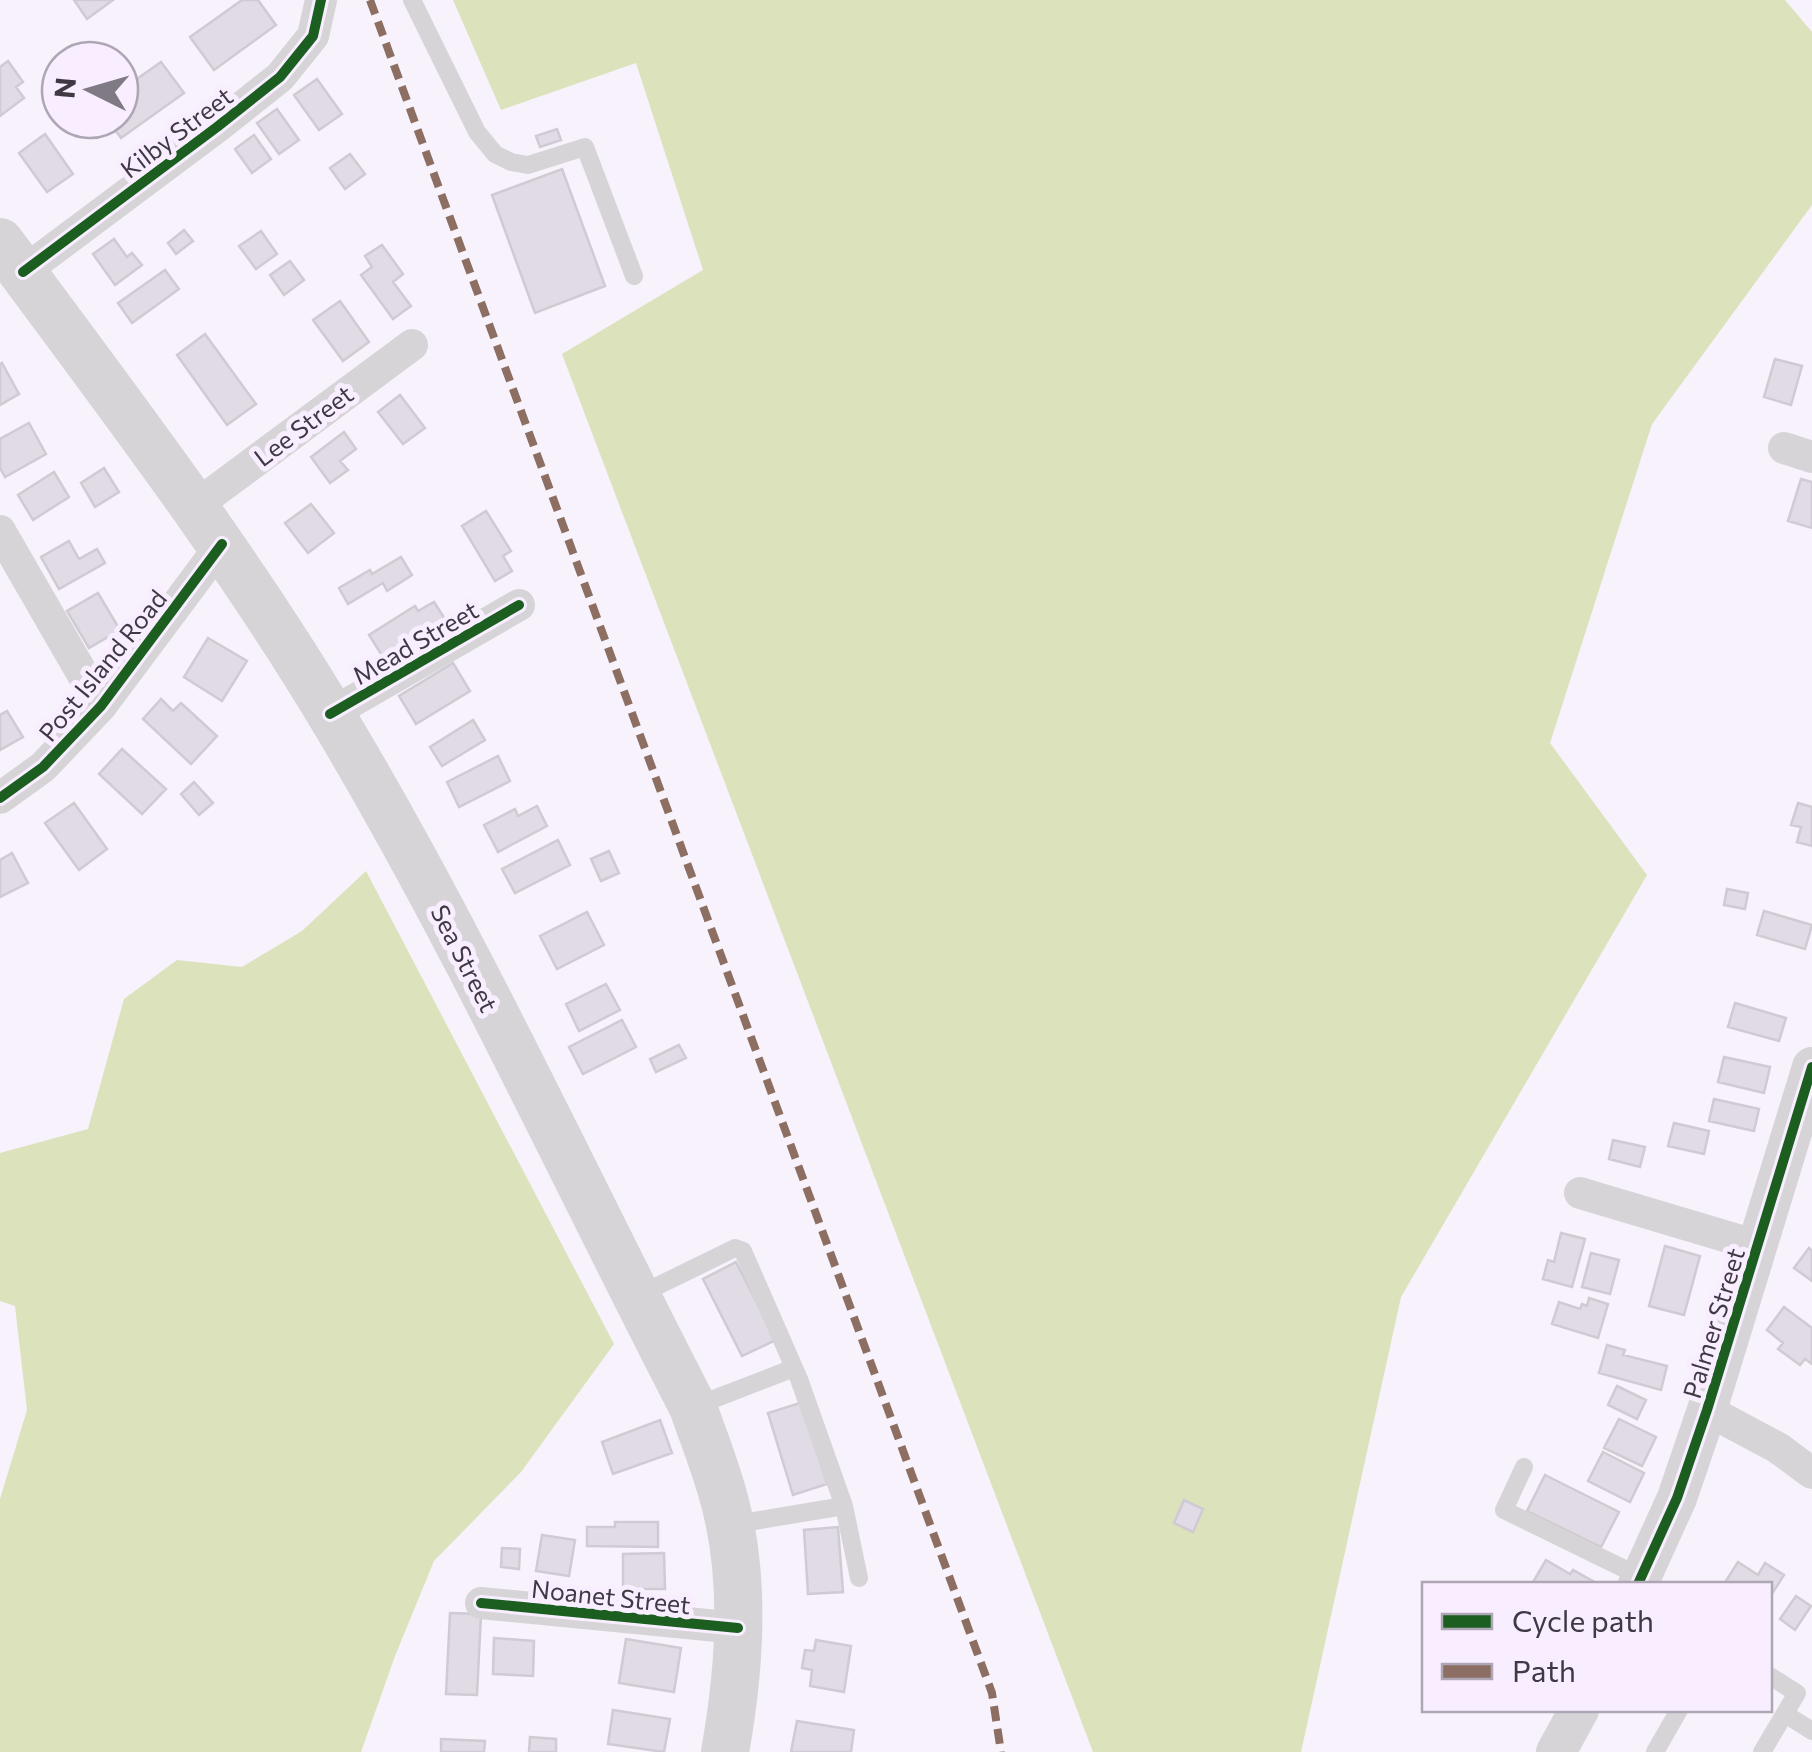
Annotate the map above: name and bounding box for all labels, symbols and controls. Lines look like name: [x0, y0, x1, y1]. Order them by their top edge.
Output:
north arrow: [40, 40, 140, 140]
text: N: [46, 76, 82, 100]
street label: Kilby Street: [114, 80, 238, 184]
street label: Lee Street: [248, 378, 358, 472]
street label: Post Island Road: [32, 583, 172, 747]
street label: Mead Street: [347, 594, 483, 690]
street label: Sea Street: [425, 899, 505, 1017]
street label: Palmer Street: [1676, 1244, 1750, 1402]
street label: Noanet Street: [530, 1573, 692, 1619]
legend: [1422, 1582, 1772, 1712]
text: Cycle path: [1512, 1601, 1654, 1638]
text: Path: [1512, 1651, 1576, 1688]

